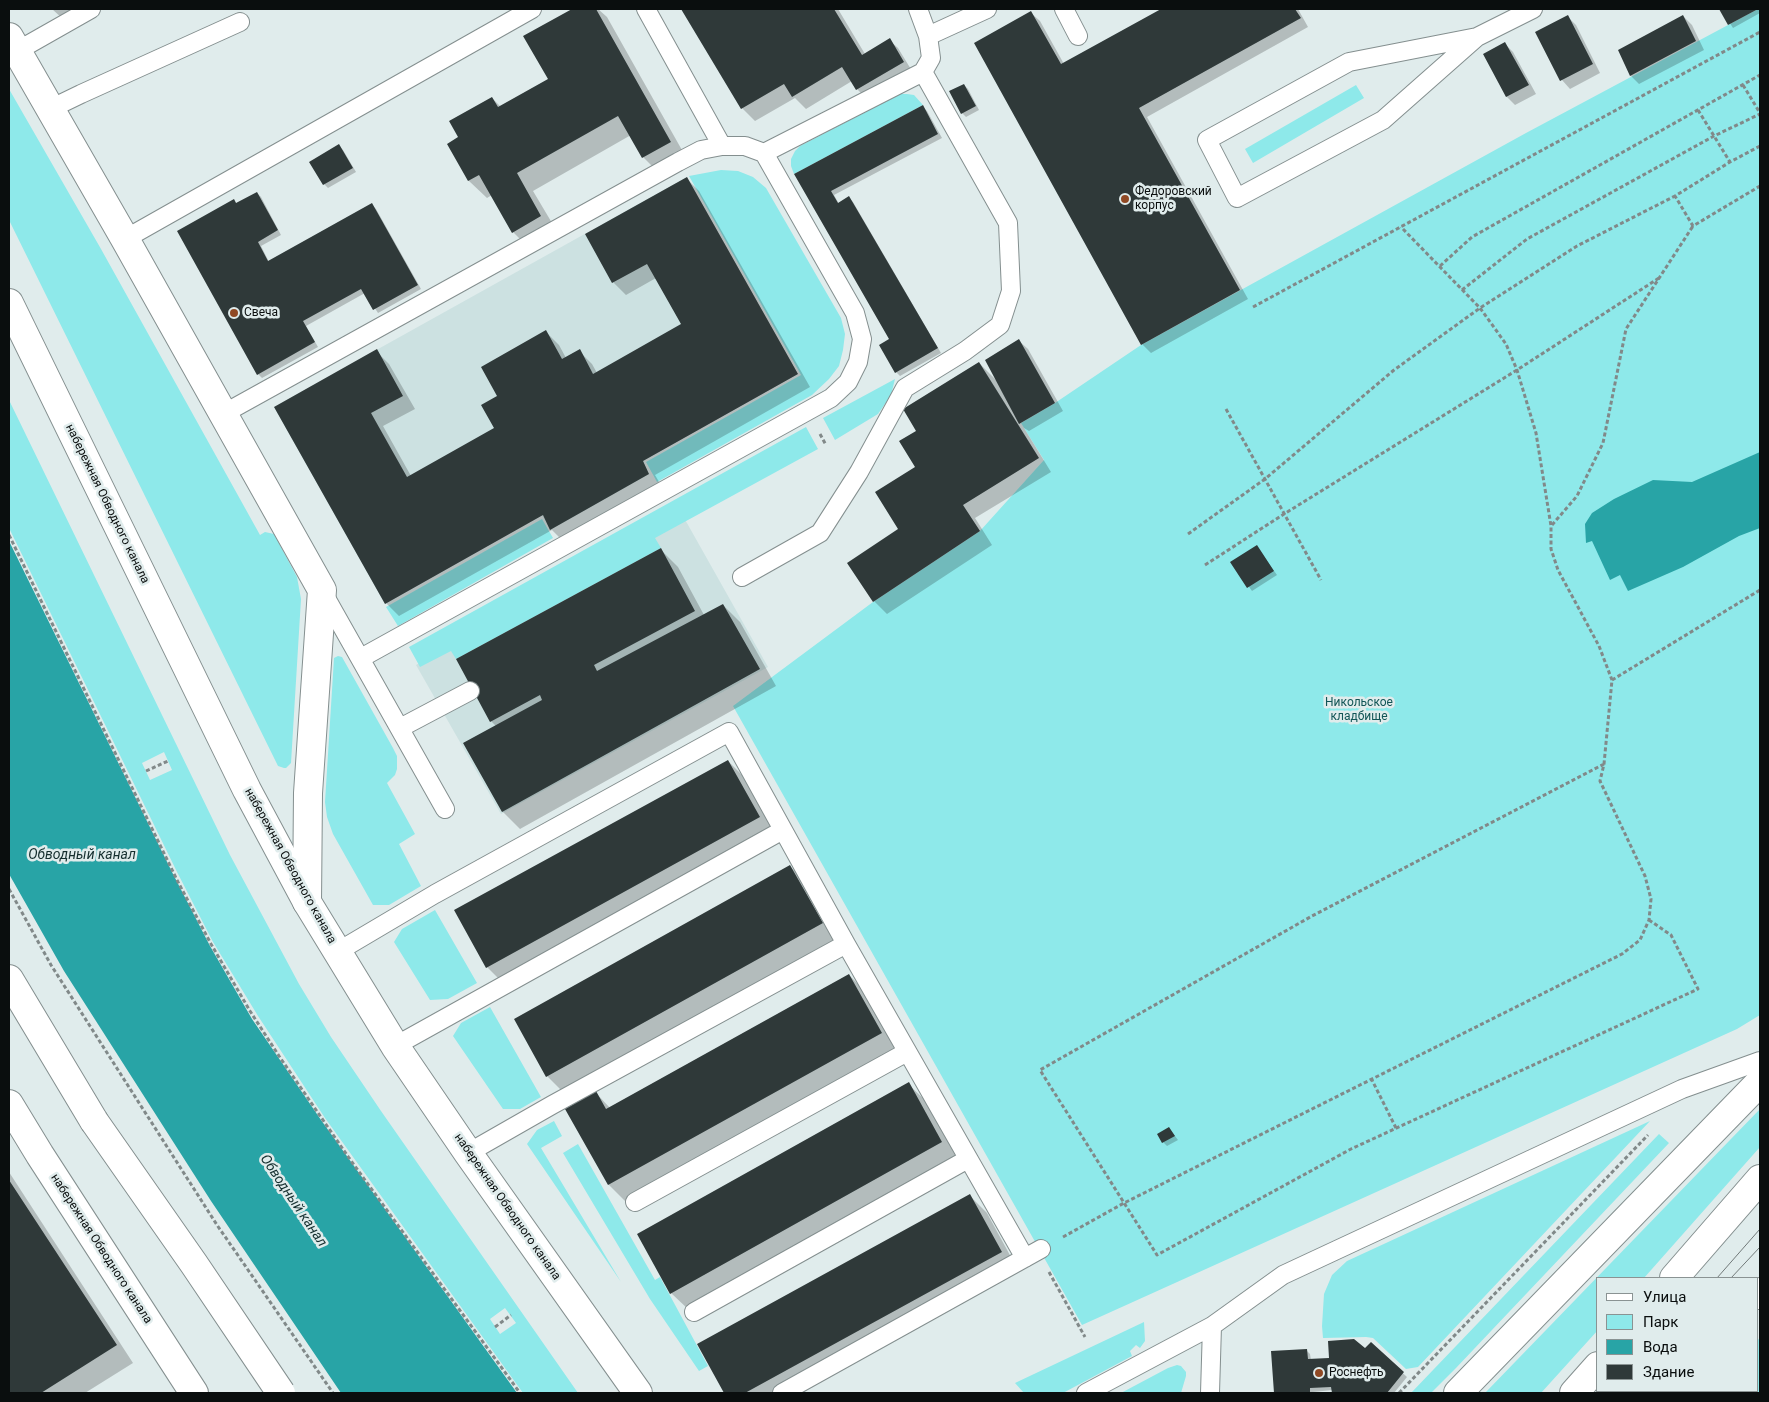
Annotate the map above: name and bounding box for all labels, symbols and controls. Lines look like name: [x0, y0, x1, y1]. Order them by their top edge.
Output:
place label: Федоровский корпус: [1135, 185, 1212, 213]
marker: Федоровский корпус: [1119, 193, 1131, 205]
place label: Свеча: [244, 306, 278, 320]
marker: Свеча: [228, 307, 240, 319]
street label: набережная Обводного канала: [62, 422, 152, 586]
park label: Никольское кладбище: [1325, 696, 1393, 724]
street label: набережная Обводного канала: [241, 786, 339, 946]
water label: Обводный канал: [28, 847, 136, 863]
street label: набережная Обводного канала: [451, 1131, 563, 1283]
water label: Обводный канал: [256, 1152, 330, 1250]
street label: набережная Обводного канала: [47, 1171, 155, 1327]
legend: [1596, 1277, 1759, 1392]
text: Улица: [1643, 1288, 1686, 1306]
text: Парк: [1643, 1313, 1678, 1331]
text: Вода: [1643, 1338, 1678, 1356]
text: Здание: [1643, 1363, 1694, 1381]
place label: Роснефть: [1329, 1366, 1383, 1380]
marker: Роснефть: [1313, 1367, 1325, 1379]

